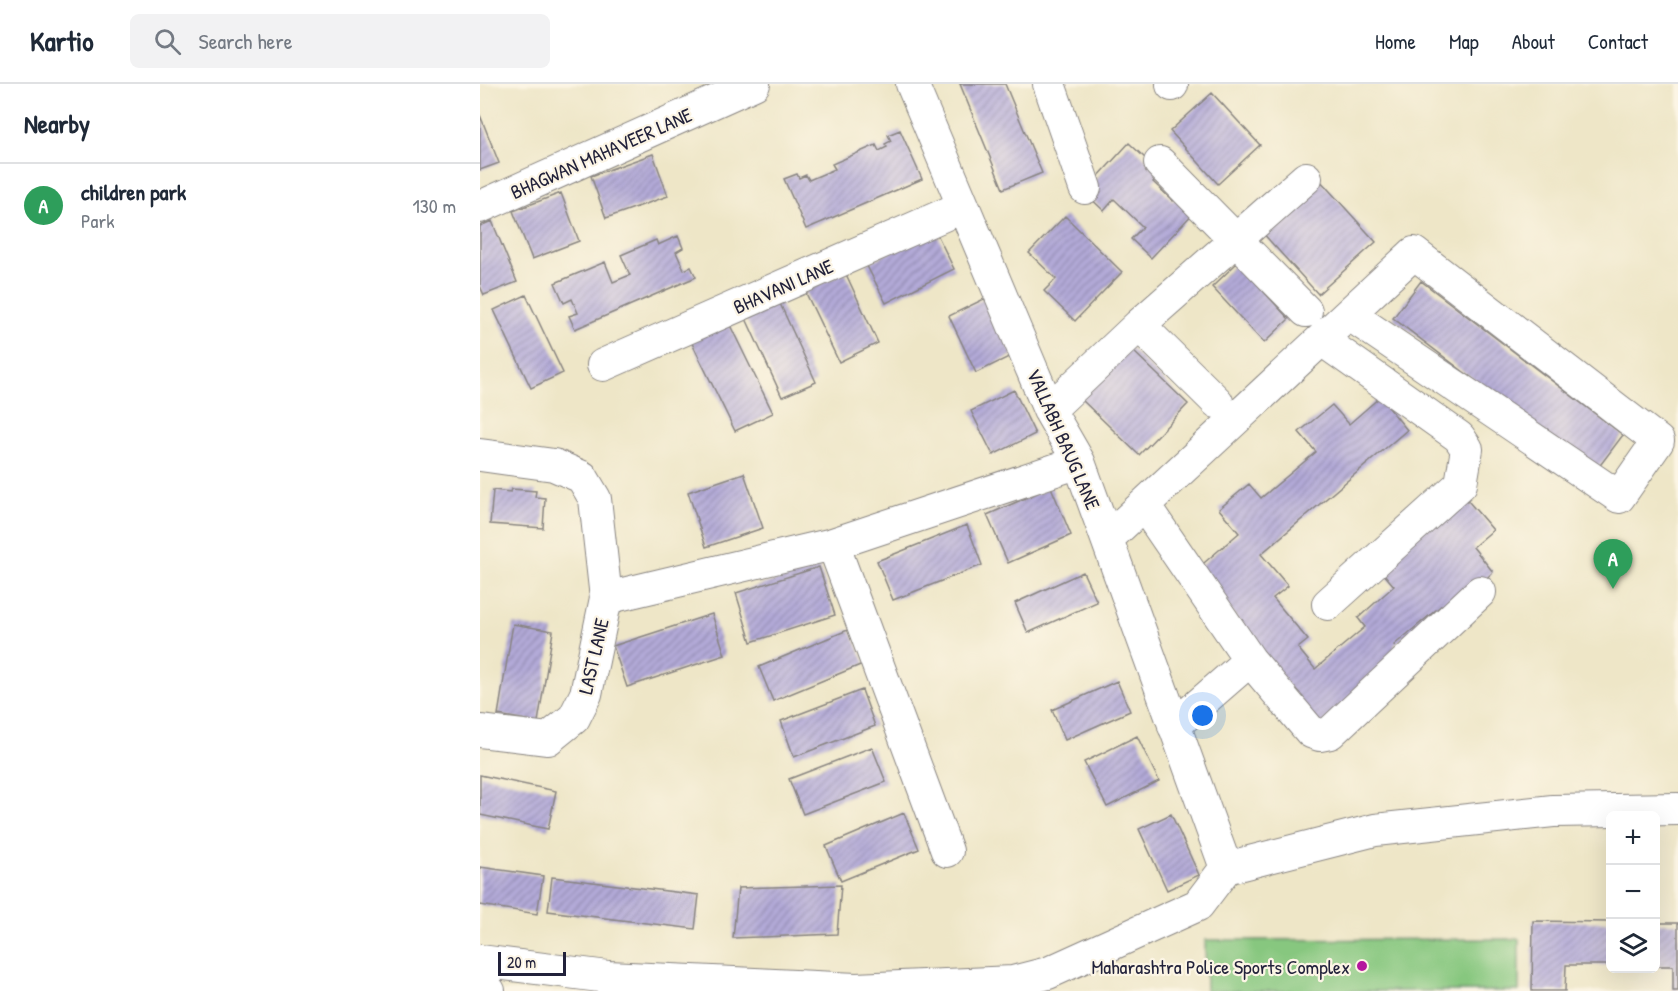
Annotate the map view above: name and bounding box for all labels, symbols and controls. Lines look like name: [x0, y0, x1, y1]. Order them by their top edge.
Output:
search box: [130, 14, 550, 68]
text: Kartio: [30, 22, 94, 60]
icon: search: [151, 25, 184, 58]
text: Search here: [199, 26, 293, 56]
text: Home: [1375, 27, 1416, 56]
text: Map: [1449, 27, 1479, 56]
text: About: [1512, 27, 1555, 56]
text: Contact: [1588, 27, 1648, 56]
street label: BHAGWAN MAHAVEER LANE: [506, 101, 696, 205]
text: Nearby: [24, 106, 90, 141]
text: children park: [81, 177, 186, 207]
text: A: [39, 192, 48, 219]
text: 130 m: [413, 192, 456, 219]
text: Park: [81, 207, 114, 234]
street label: BHAVANI LANE: [729, 252, 837, 320]
street label: VALLABH BAUG LANE: [1021, 364, 1107, 514]
pin: A: [1594, 540, 1632, 589]
street label: LAST LANE: [571, 615, 615, 697]
your location: [1188, 701, 1217, 730]
map controls: [1606, 811, 1660, 973]
button: +: [1606, 811, 1660, 865]
button: −: [1606, 865, 1660, 919]
button: layers: [1606, 919, 1660, 973]
scale bar: [498, 949, 566, 976]
text: 20 m: [507, 951, 536, 973]
place label: Maharashtra Police Sports Complex: [1091, 953, 1350, 980]
marker: Maharashtra Police Sports Complex: [1355, 959, 1369, 973]

